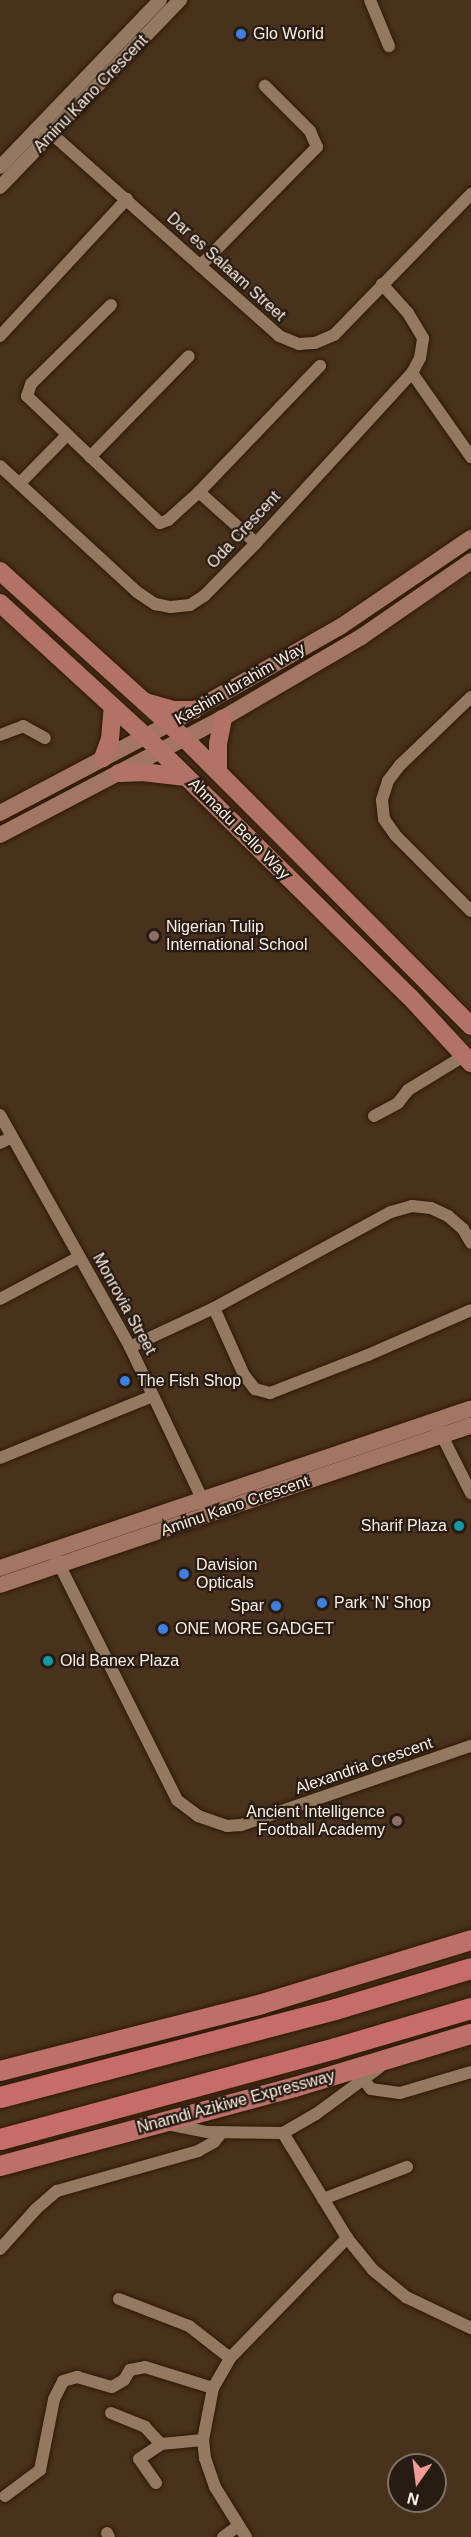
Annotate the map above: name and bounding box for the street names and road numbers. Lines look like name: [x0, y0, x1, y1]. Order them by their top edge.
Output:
street label: Aminu Kano Crescent: [30, 31, 152, 157]
street label: Dar es Salaam Street: [163, 209, 289, 325]
street label: Oda Crescent: [203, 487, 285, 573]
street label: Kashim Ibrahim Way: [172, 639, 308, 729]
street label: Ahmadu Bello Way: [184, 774, 294, 884]
street label: Monrovia Street: [88, 1250, 160, 1358]
street label: Aminu Kano Crescent: [158, 1472, 312, 1540]
street label: Alexandria Crescent: [293, 1733, 435, 1799]
street label: Nnamdi Azikiwe Expressway: [135, 2066, 337, 2138]

